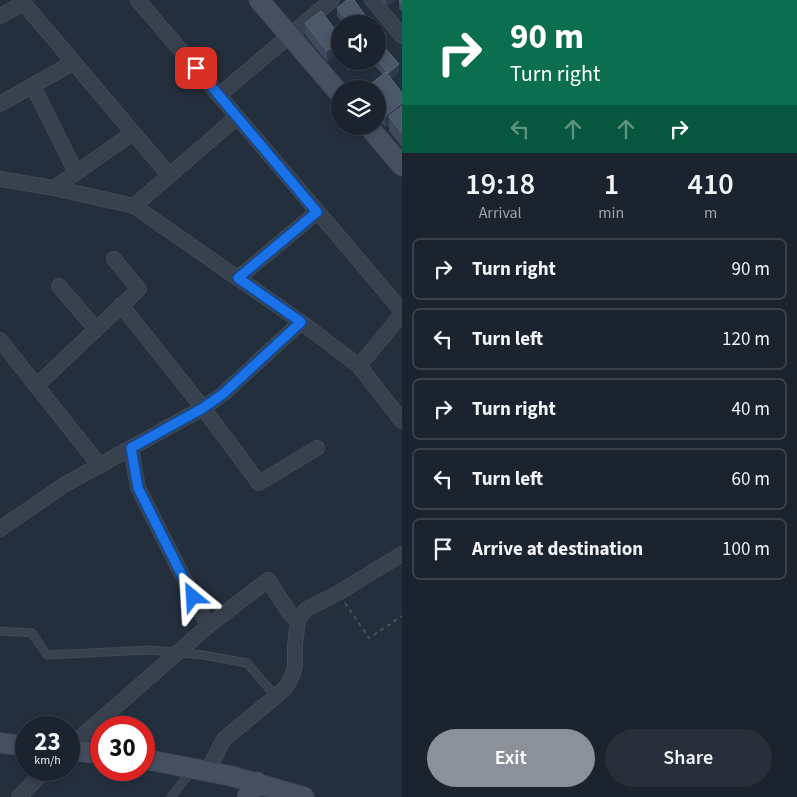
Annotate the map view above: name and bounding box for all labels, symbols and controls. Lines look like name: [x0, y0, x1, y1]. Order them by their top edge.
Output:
text: 90 m: [510, 12, 584, 62]
map controls: [331, 15, 386, 135]
button: sound: [331, 15, 386, 70]
icon: right: [427, 20, 492, 85]
pin: [175, 47, 217, 89]
icon: arrive: [182, 54, 210, 82]
text: Turn right: [510, 58, 600, 90]
button: layers: [331, 80, 386, 135]
icon: left: [506, 115, 534, 143]
icon: ahead: [559, 115, 587, 143]
icon: ahead: [612, 115, 640, 143]
icon: right: [665, 115, 693, 143]
text: 19:18: [465, 163, 535, 206]
text: 1: [604, 163, 619, 206]
text: 410: [688, 163, 734, 206]
text: Arrival: [479, 202, 522, 224]
text: min: [598, 202, 624, 224]
text: m: [704, 202, 717, 224]
icon: right: [429, 255, 457, 283]
text: Turn right: [472, 256, 556, 283]
text: 90 m: [732, 256, 770, 283]
icon: left: [429, 325, 457, 353]
text: Turn left: [472, 326, 543, 353]
text: 120 m: [722, 326, 770, 353]
icon: right: [429, 395, 457, 423]
text: Turn right: [472, 396, 556, 423]
text: 40 m: [732, 396, 770, 423]
icon: left: [429, 465, 457, 493]
text: Turn left: [472, 466, 543, 493]
text: 60 m: [732, 466, 770, 493]
icon: arrive: [429, 535, 457, 563]
text: Arrive at destination: [472, 536, 643, 563]
text: 100 m: [722, 536, 770, 563]
position arrow: [166, 570, 218, 622]
speed limit sign: 30: [90, 716, 155, 781]
text: 23: [34, 724, 61, 760]
button: Exit: [427, 729, 595, 787]
button: Share: [605, 729, 772, 787]
text: km/h: [34, 752, 61, 769]

